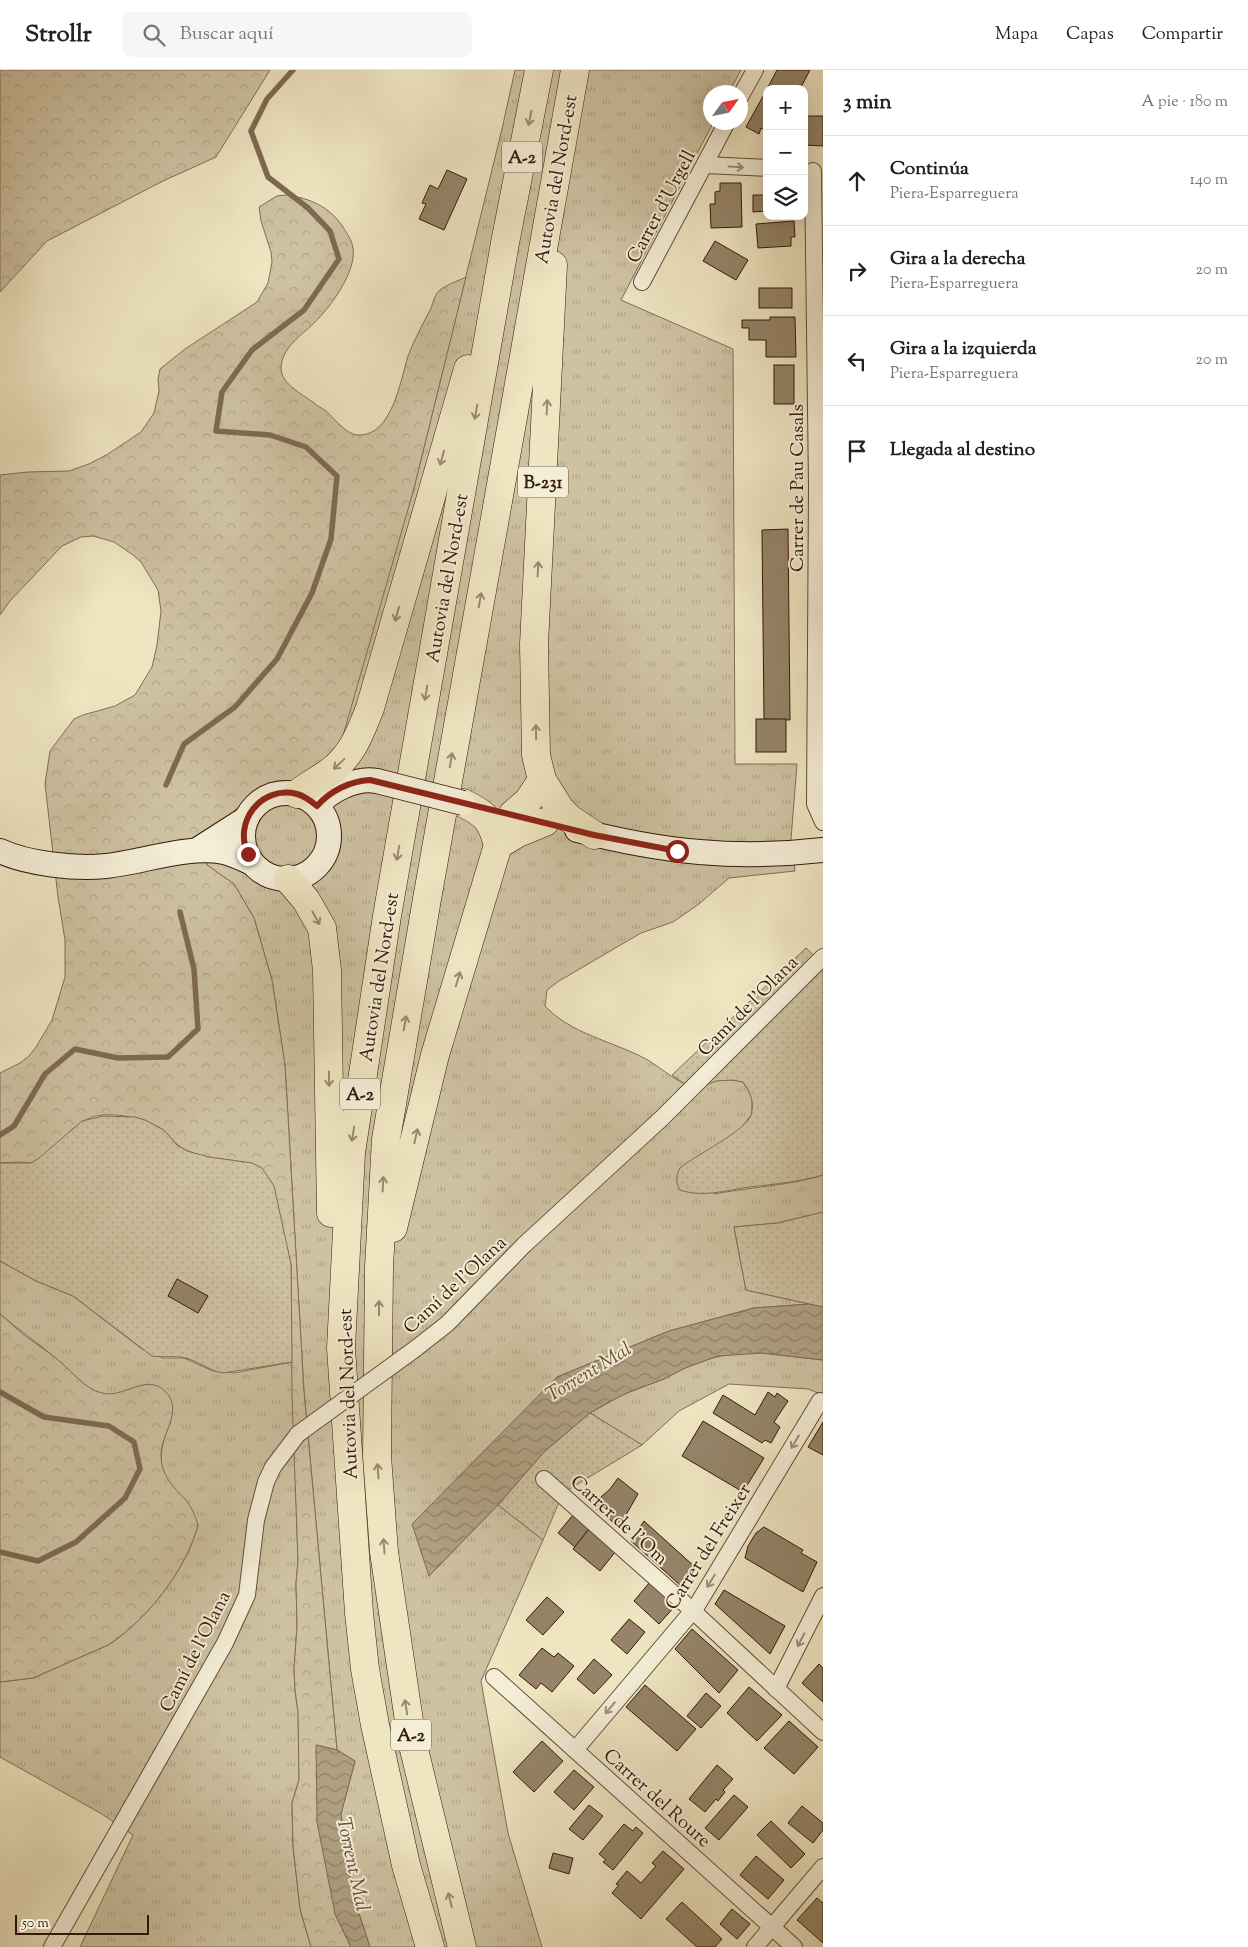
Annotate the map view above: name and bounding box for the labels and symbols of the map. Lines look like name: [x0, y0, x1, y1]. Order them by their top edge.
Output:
north arrow: [703, 85, 748, 130]
street label: Autovia del Nord-est: [529, 92, 586, 266]
one-way arrow: [525, 109, 534, 125]
road number: A-2: [502, 142, 542, 172]
street label: Carrer d'Urgell: [621, 146, 703, 268]
one-way arrow: [728, 162, 744, 171]
one-way arrow: [542, 399, 551, 415]
one-way arrow: [470, 404, 480, 420]
street label: Carrer de Pau Casals: [785, 404, 812, 572]
one-way arrow: [437, 450, 447, 466]
road number: B-231: [518, 467, 568, 498]
street label: Autovia del Nord-est: [420, 491, 477, 665]
one-way arrow: [534, 562, 543, 578]
one-way arrow: [475, 592, 485, 608]
one-way arrow: [392, 606, 402, 622]
one-way arrow: [421, 684, 431, 700]
one-way arrow: [531, 724, 541, 740]
one-way arrow: [447, 752, 457, 768]
one-way arrow: [333, 758, 345, 770]
route start: [666, 840, 689, 863]
route end: [237, 843, 260, 866]
one-way arrow: [392, 844, 402, 860]
street label: Autovia del Nord-est: [354, 890, 407, 1064]
one-way arrow: [312, 910, 322, 925]
street label: Camí de l'Olana: [692, 950, 805, 1063]
one-way arrow: [453, 972, 463, 988]
one-way arrow: [400, 1015, 410, 1031]
one-way arrow: [324, 1070, 334, 1086]
road number: A-2: [340, 1079, 380, 1110]
one-way arrow: [348, 1126, 358, 1142]
one-way arrow: [412, 1129, 421, 1145]
one-way arrow: [379, 1176, 388, 1192]
street label: Camí de l'Olana: [398, 1231, 514, 1341]
one-way arrow: [374, 1300, 384, 1316]
street label: Autovia del Nord-est: [333, 1307, 366, 1480]
water label: Torrent Mal: [541, 1336, 638, 1410]
one-way arrow: [790, 1435, 800, 1449]
one-way arrow: [374, 1463, 383, 1479]
street label: Carrer de l'Om: [563, 1470, 673, 1572]
street label: Carrer del Freixer: [659, 1479, 759, 1616]
one-way arrow: [379, 1539, 388, 1555]
one-way arrow: [706, 1574, 716, 1588]
street label: Camí de l'Olana: [154, 1587, 239, 1717]
one-way arrow: [796, 1632, 805, 1647]
one-way arrow: [401, 1700, 411, 1716]
one-way arrow: [604, 1702, 616, 1715]
road number: A-2: [391, 1720, 431, 1750]
street label: Carrer del Roure: [596, 1743, 716, 1855]
water label: Torrent Mal: [327, 1815, 376, 1914]
one-way arrow: [445, 1892, 454, 1908]
scale bar: [15, 1912, 149, 1935]

